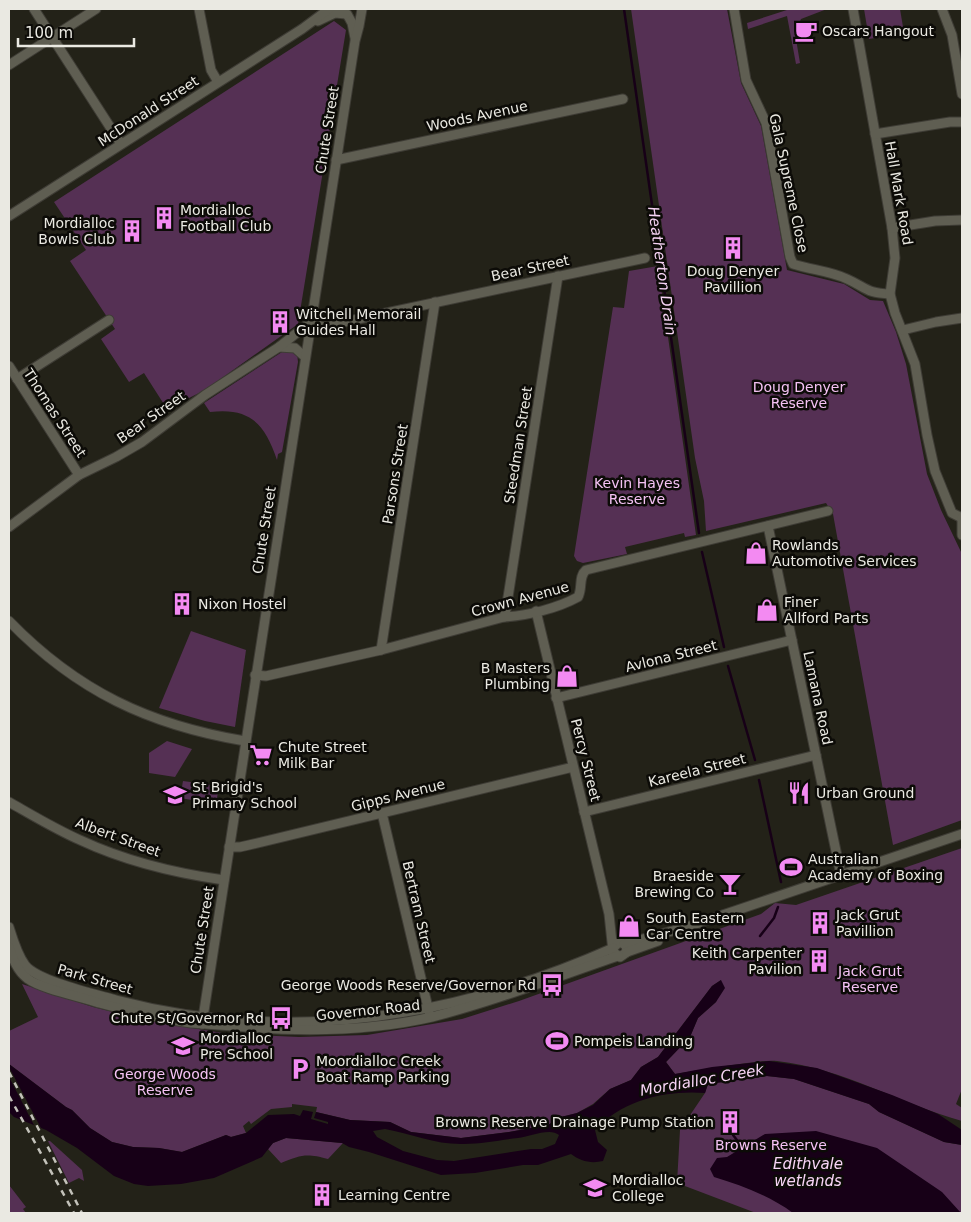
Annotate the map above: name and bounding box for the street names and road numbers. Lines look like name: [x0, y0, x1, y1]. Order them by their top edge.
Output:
street label: McDonald Street: [95, 72, 202, 149]
street label: Chute Street: [312, 84, 342, 175]
street label: Woods Avenue: [425, 97, 529, 135]
street label: Gala Supreme Close: [766, 112, 812, 254]
street label: Hall Mark Road: [882, 140, 916, 246]
street label: Bear Street: [489, 252, 571, 284]
street label: Thomas Street: [20, 365, 90, 461]
street label: Steedman Street: [501, 385, 535, 505]
street label: Bear Street: [114, 387, 189, 446]
street label: Parsons Street: [379, 422, 411, 525]
street label: Chute Street: [249, 484, 279, 575]
street label: Crown Avenue: [469, 578, 571, 620]
street label: Avlona Street: [623, 637, 719, 675]
street label: Lamana Road: [800, 650, 836, 746]
street label: Percy Street: [568, 717, 604, 804]
street label: Kareela Street: [647, 750, 748, 790]
street label: Gipps Avenue: [349, 776, 447, 814]
street label: Albert Street: [73, 814, 163, 860]
street label: Bertram Street: [399, 859, 439, 965]
street label: Chute Street: [187, 884, 217, 975]
street label: Park Street: [56, 961, 135, 997]
street label: Governor Road: [315, 997, 421, 1023]

